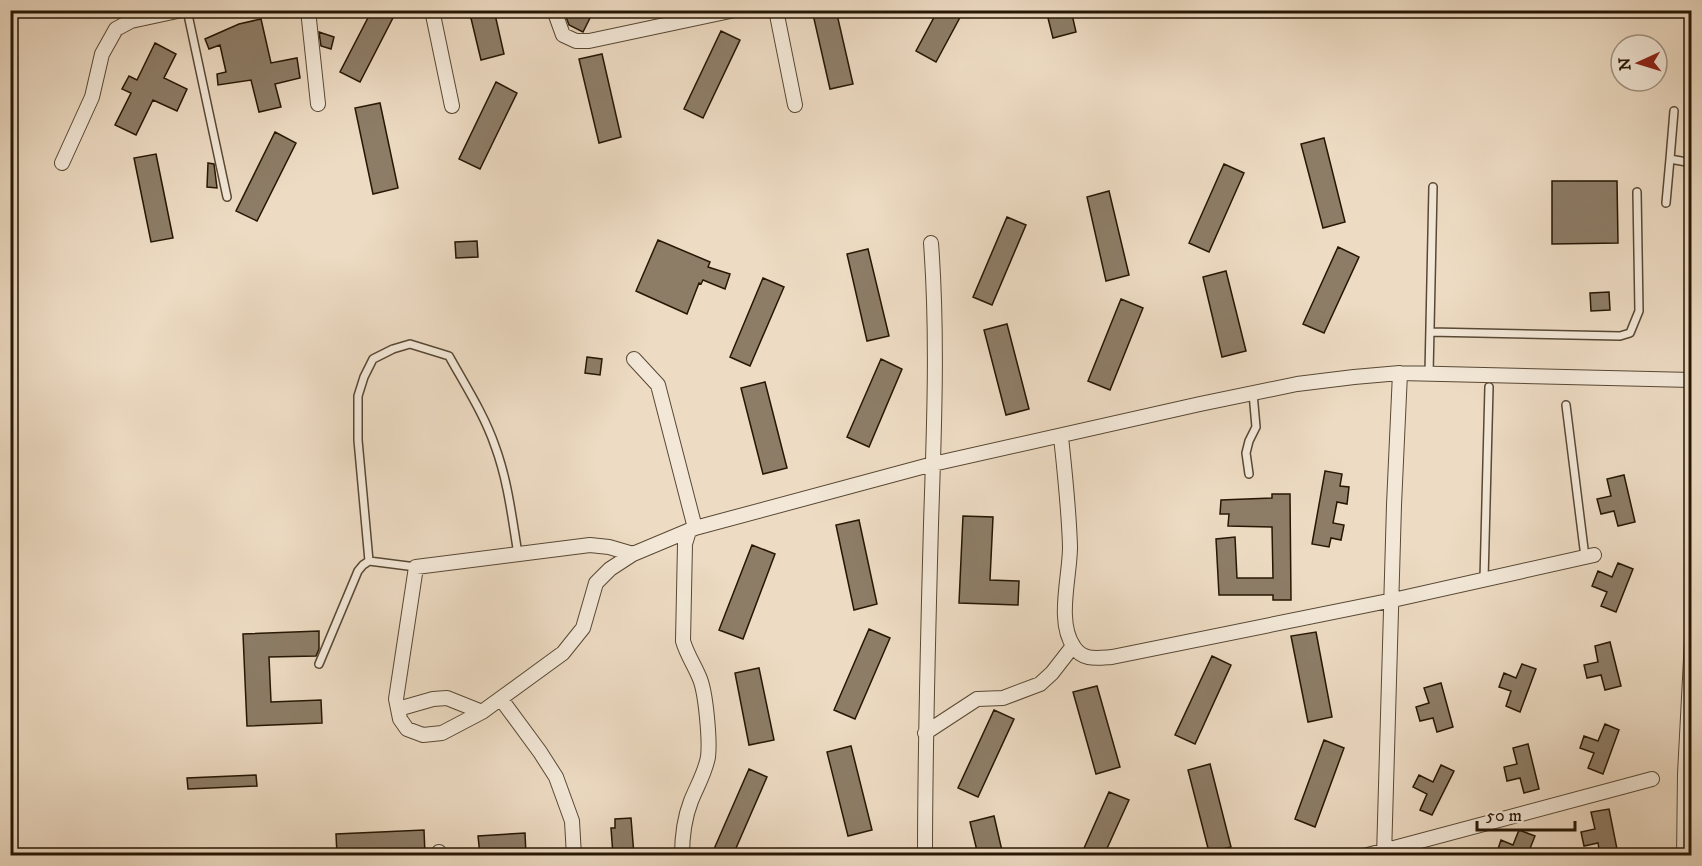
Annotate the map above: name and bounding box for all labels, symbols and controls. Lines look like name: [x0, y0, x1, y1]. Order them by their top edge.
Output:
north arrow: [1609, 33, 1669, 93]
text: N: [1615, 57, 1635, 71]
scale bar: [1477, 794, 1574, 832]
text: 50 m: [1486, 805, 1522, 827]

